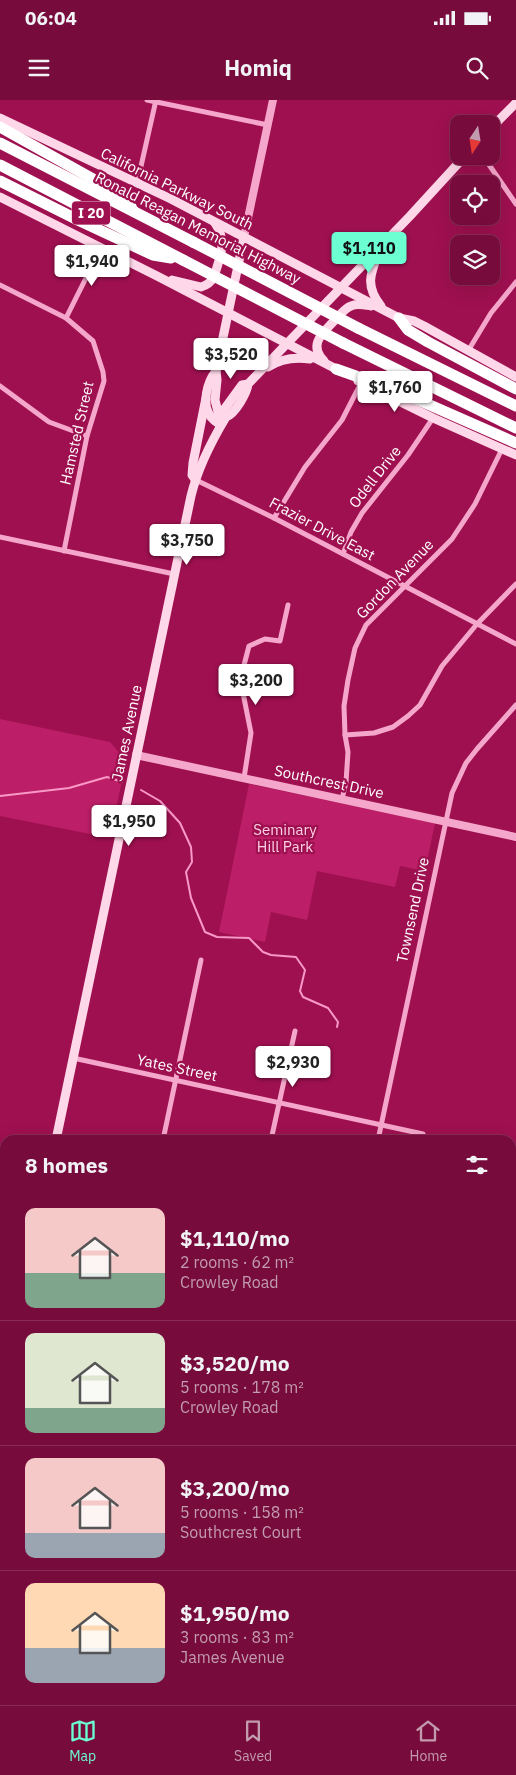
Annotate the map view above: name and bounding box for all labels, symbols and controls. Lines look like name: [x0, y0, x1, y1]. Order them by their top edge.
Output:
text: 06:04: [25, 6, 77, 30]
text: Homiq: [224, 53, 292, 82]
icon: menu: [25, 54, 53, 82]
icon: search: [463, 54, 491, 82]
north arrow: [450, 115, 500, 165]
map controls: [450, 115, 500, 285]
street label: California Parkway South: [98, 143, 257, 234]
street label: Ronald Reagan Memorial Highway: [92, 167, 305, 288]
button: locate: [450, 175, 500, 225]
road number: I 20: [72, 202, 110, 225]
pin: $1,110: [328, 232, 410, 274]
button: layers: [450, 235, 500, 285]
text: $1,110: [343, 238, 395, 258]
pin: $1,940: [51, 244, 133, 287]
text: $1,940: [66, 251, 118, 271]
pin: $3,520: [190, 338, 272, 380]
text: $3,520: [205, 344, 257, 364]
pin: $1,760: [354, 370, 436, 413]
text: $1,760: [369, 377, 421, 397]
street label: Hamsted Street: [55, 379, 98, 487]
street label: Odell Drive: [344, 442, 405, 512]
street label: Frazier Drive East: [266, 493, 378, 564]
pin: $3,750: [146, 524, 228, 566]
text: $3,750: [161, 530, 213, 550]
street label: Gordon Avenue: [352, 535, 437, 622]
pin: $3,200: [215, 664, 297, 706]
text: $3,200: [230, 670, 282, 690]
street label: James Avenue: [107, 683, 146, 783]
street label: Southcrest Drive: [273, 761, 386, 802]
pin: $1,950: [88, 804, 170, 847]
text: $1,950: [103, 811, 155, 831]
park label: Seminary Hill Park: [253, 820, 317, 856]
street label: Townsend Drive: [392, 856, 433, 964]
pin: $2,930: [252, 1046, 334, 1088]
street label: Yates Street: [135, 1050, 219, 1085]
text: $2,930: [267, 1052, 319, 1072]
text: 8 homes: [25, 1151, 108, 1179]
icon: filters: [463, 1151, 491, 1179]
text: $1,110/mo: [180, 1224, 290, 1252]
icon: home: [65, 1228, 125, 1288]
text: 2 rooms · 62 m²: [180, 1252, 294, 1272]
text: Crowley Road: [180, 1272, 279, 1292]
text: $3,520/mo: [180, 1349, 290, 1377]
icon: home: [65, 1353, 125, 1413]
text: 5 rooms · 178 m²: [180, 1377, 304, 1397]
text: Crowley Road: [180, 1397, 279, 1417]
text: $3,200/mo: [180, 1474, 290, 1502]
icon: home: [65, 1478, 125, 1538]
text: 5 rooms · 158 m²: [180, 1502, 304, 1522]
text: Southcrest Court: [180, 1522, 301, 1542]
text: $1,950/mo: [180, 1599, 290, 1627]
icon: home: [65, 1603, 125, 1663]
text: 3 rooms · 83 m²: [180, 1627, 294, 1647]
text: James Avenue: [180, 1647, 284, 1667]
tab: Map: [69, 1717, 97, 1765]
tab: Saved: [234, 1717, 272, 1765]
tab: Home: [410, 1717, 447, 1765]

